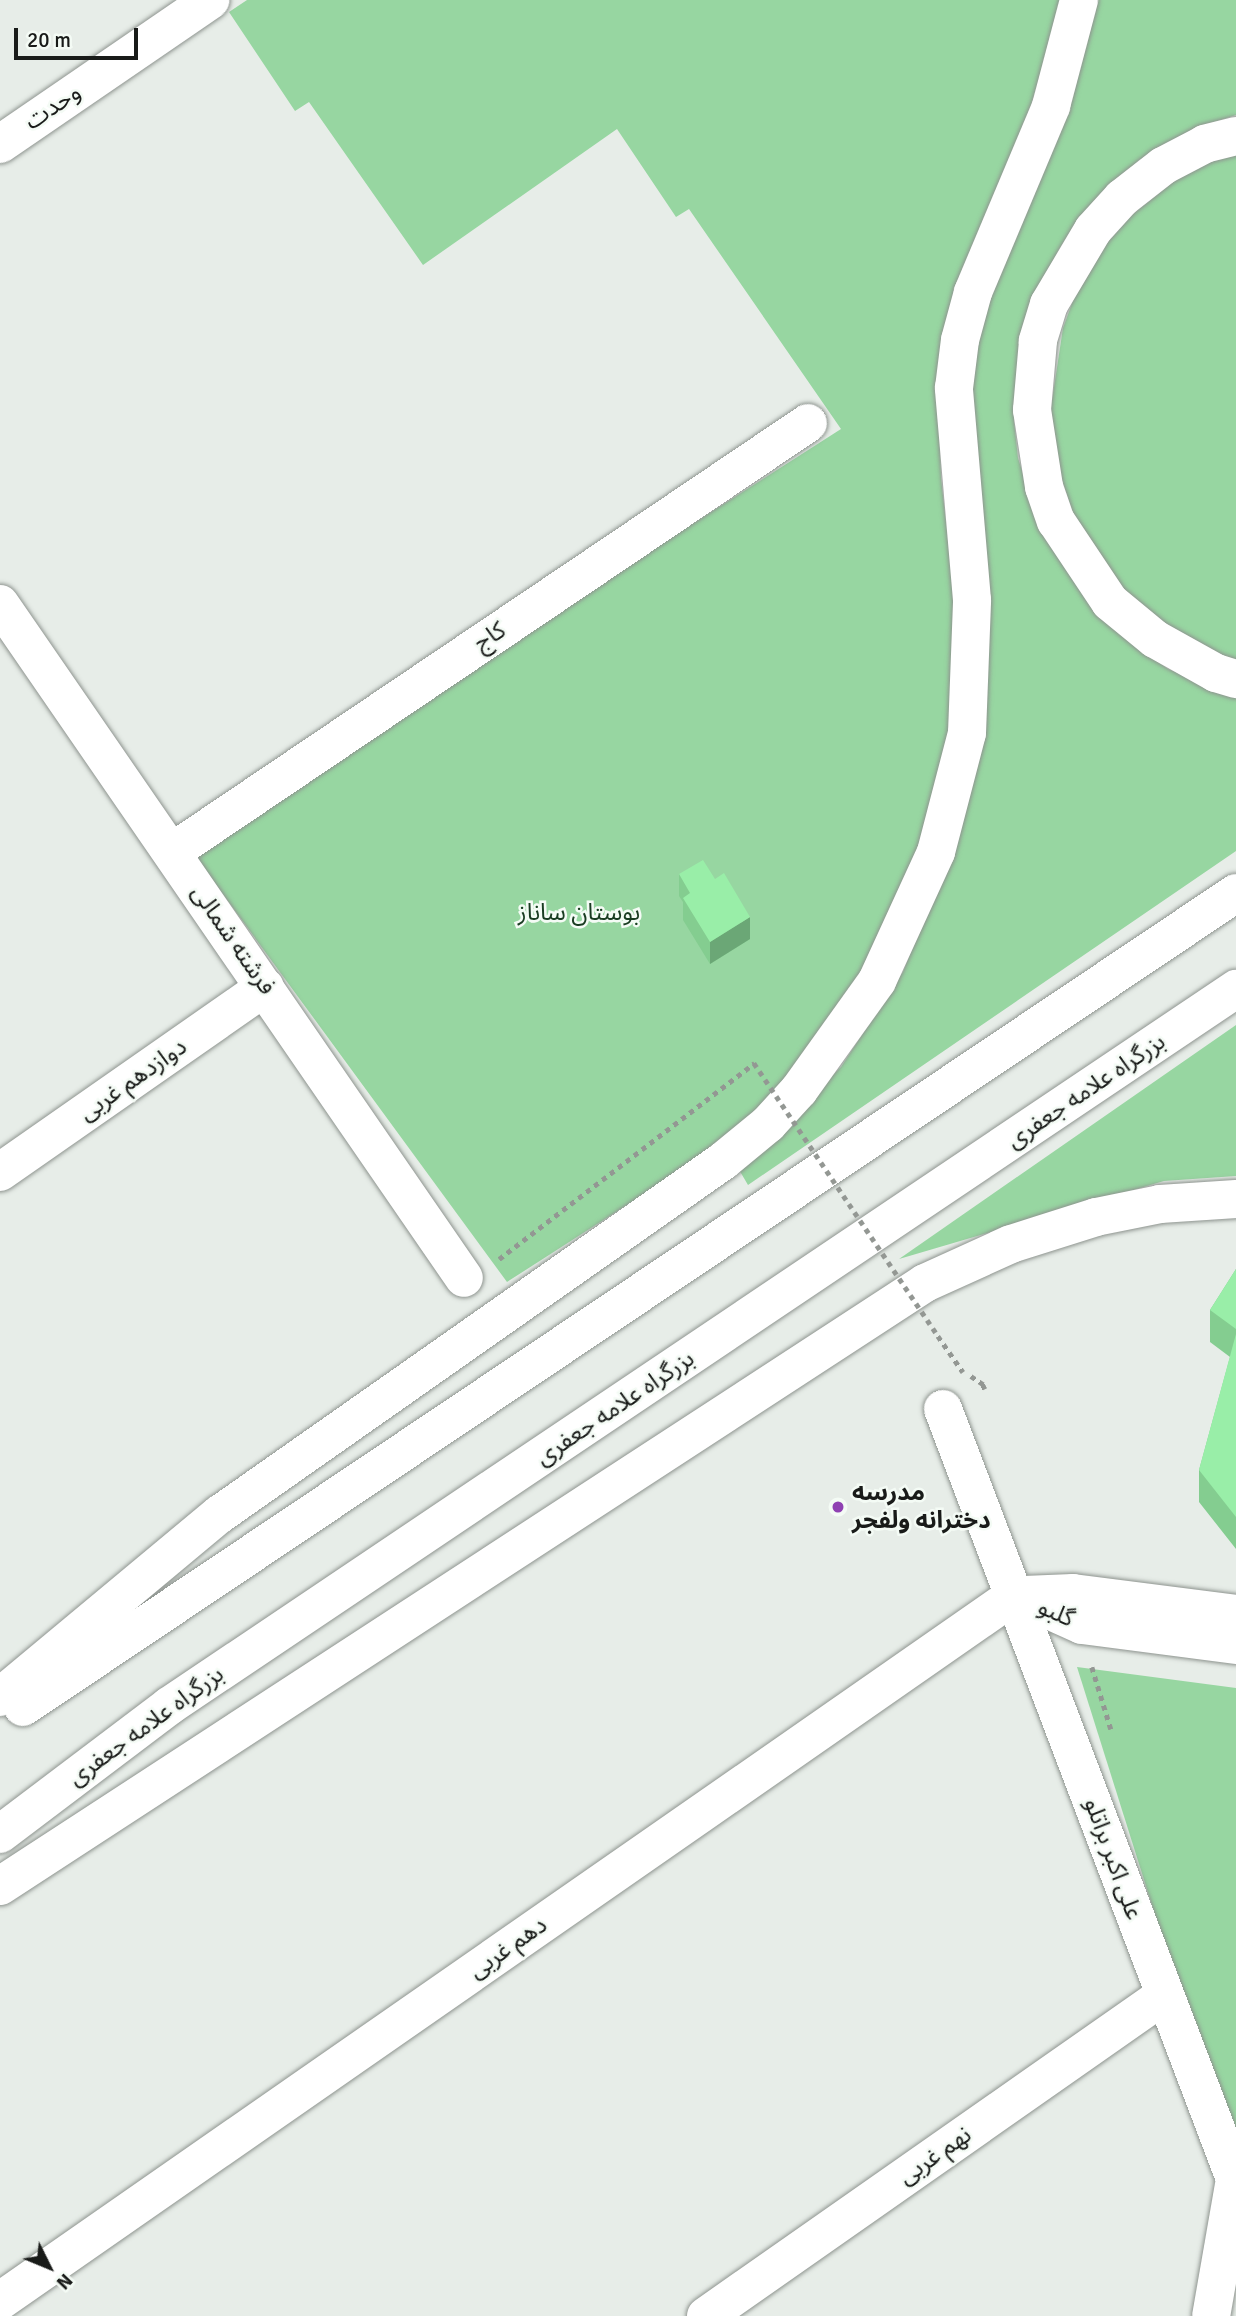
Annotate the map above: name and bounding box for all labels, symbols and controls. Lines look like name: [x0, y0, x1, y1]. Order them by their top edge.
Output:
scale bar: [18, 14, 142, 58]
text: 20 m: [27, 27, 71, 53]
street label: وحدت: [19, 78, 87, 136]
street label: کاج: [469, 616, 511, 658]
street label: فرشته شمالی: [185, 879, 281, 1001]
park label: بوستان ساناز: [518, 899, 640, 927]
street label: بزرگراه علامه جعفری: [1001, 1027, 1171, 1155]
street label: دوازدهم غربی: [74, 1032, 192, 1128]
street label: بزرگراه علامه جعفری: [530, 1344, 700, 1472]
place label: مدرسه دخترانه ولفجر: [852, 1479, 991, 1535]
marker: مدرسه دخترانه ولفجر: [830, 1499, 846, 1515]
street label: گلبو: [1033, 1592, 1079, 1634]
street label: بزرگراه علامه جعفری: [62, 1660, 230, 1792]
street label: علی اکبر براتلو: [1078, 1794, 1148, 1924]
street label: دهم غربی: [463, 1911, 553, 1985]
street label: نهم غربی: [893, 2121, 977, 2191]
north arrow: [14, 2232, 84, 2302]
text: N: [51, 2268, 78, 2294]

